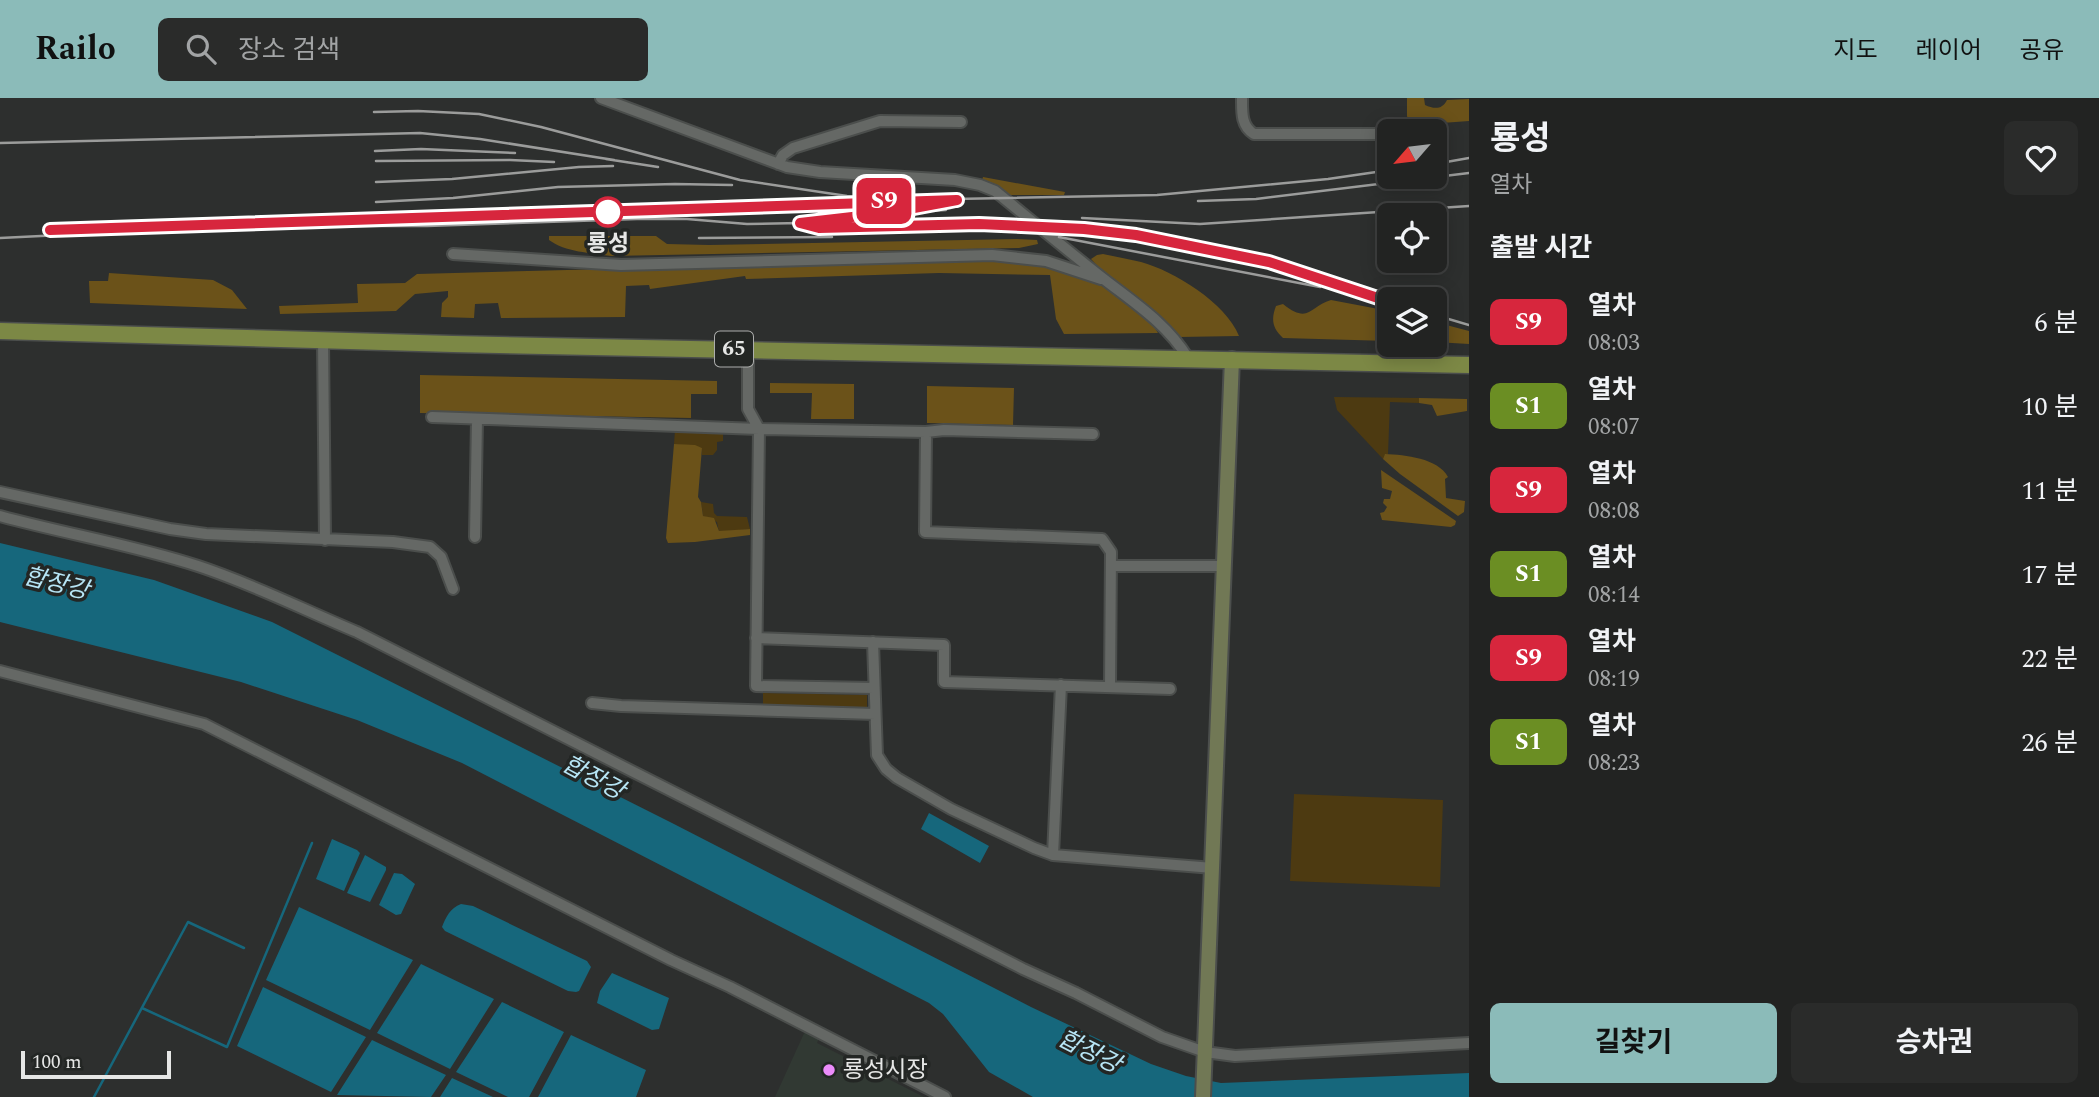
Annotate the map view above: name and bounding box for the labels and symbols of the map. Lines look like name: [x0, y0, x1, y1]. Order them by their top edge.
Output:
north arrow: [1377, 119, 1447, 189]
line badge: S9: [852, 178, 916, 224]
marker: 룡성: [593, 197, 623, 227]
place label: 룡성: [587, 227, 629, 262]
road number: 65: [715, 331, 753, 366]
water label: 합장강: [20, 559, 95, 610]
water label: 합장강: [555, 747, 633, 811]
water label: 합장강: [1051, 1021, 1129, 1084]
scale bar: [21, 1048, 172, 1080]
place label: 룡성시장: [843, 1053, 928, 1088]
marker: 룡성시장: [821, 1062, 837, 1078]

